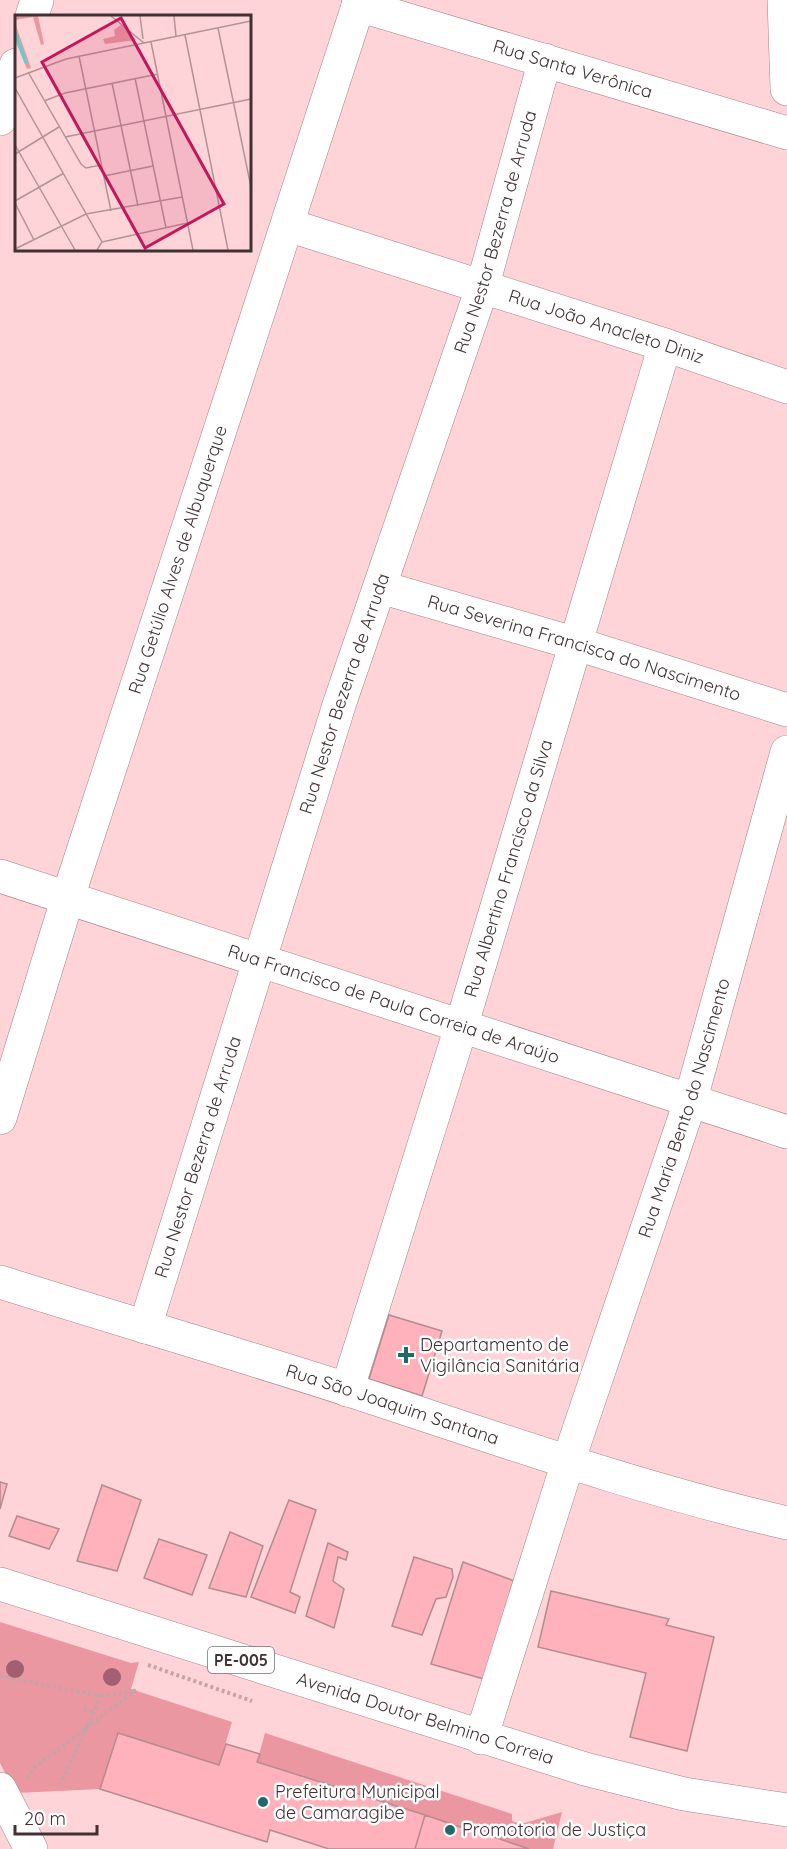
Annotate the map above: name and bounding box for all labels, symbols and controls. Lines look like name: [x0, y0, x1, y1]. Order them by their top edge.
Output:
inset map: [15, 15, 250, 250]
street label: Rua Santa Verônica: [490, 34, 655, 103]
street label: Rua Nestor Bezerra de Arruda: [448, 108, 542, 356]
street label: Rua João Anacleto Diniz: [506, 284, 707, 369]
street label: Rua Getúlio Alves de Albuquerque: [123, 422, 232, 697]
street label: Rua Nestor Bezerra de Arruda: [294, 570, 394, 817]
street label: Rua Severina Francisca do Nascimento: [425, 589, 744, 706]
street label: Rua Albertino Francisco da Silva: [459, 737, 557, 1000]
street label: Rua Francisco de Paula Correia de Araújo: [225, 939, 563, 1068]
street label: Rua Maria Bento do Nascimento: [633, 976, 735, 1241]
street label: Rua Nestor Bezerra de Arruda: [149, 1033, 246, 1281]
place label: Departamento de Vigilância Sanitária: [420, 1333, 579, 1377]
marker: Departamento de Vigilância Sanitária: [397, 1346, 415, 1364]
street label: Rua São Joaquim Santana: [283, 1359, 502, 1450]
road number: PE-005: [208, 1647, 274, 1673]
street label: Avenida Doutor Belmino Correia: [294, 1667, 557, 1769]
place label: Prefeitura Municipal de Camaragibe: [275, 1780, 440, 1824]
marker: Prefeitura Municipal de Camaragibe: [256, 1795, 270, 1809]
scale bar: [15, 1798, 98, 1836]
text: 20 m: [24, 1807, 66, 1830]
place label: Promotoria de Justiça: [462, 1818, 646, 1841]
marker: Promotoria de Justiça: [443, 1823, 457, 1837]

